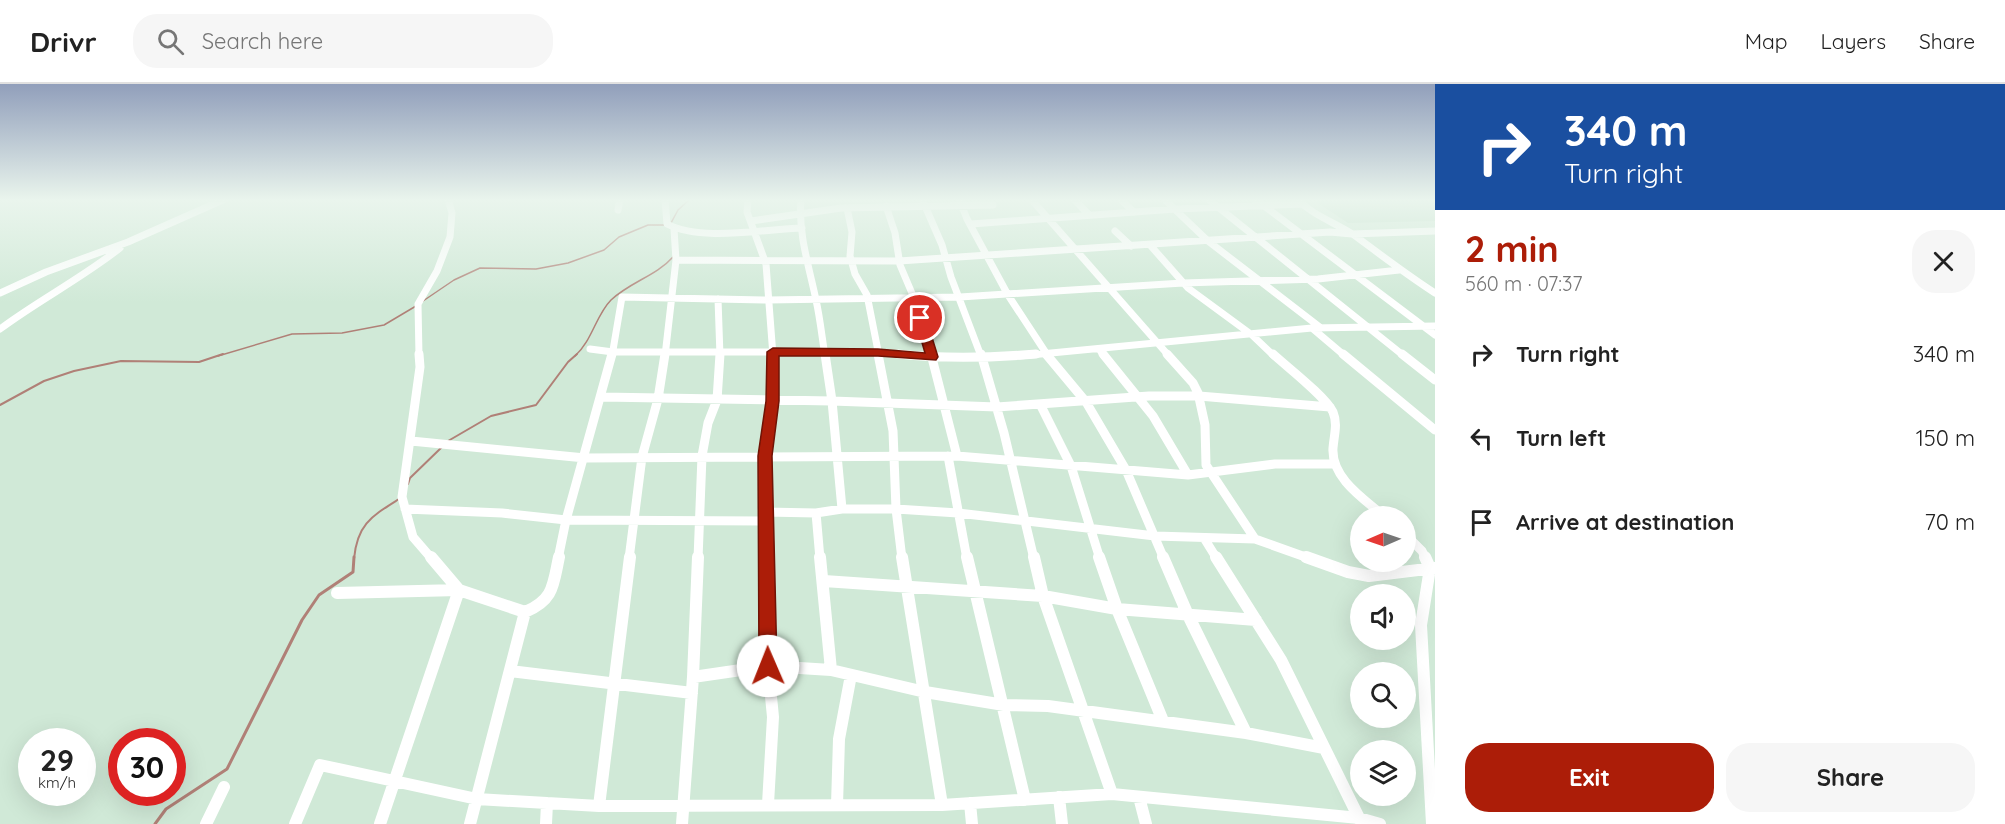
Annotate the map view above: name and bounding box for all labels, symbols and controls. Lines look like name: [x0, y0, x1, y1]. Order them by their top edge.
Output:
search box: [133, 14, 553, 68]
text: Drivr: [30, 24, 97, 59]
icon: search: [154, 25, 187, 58]
text: Search here: [202, 27, 323, 55]
text: Map: [1745, 28, 1788, 54]
text: Layers: [1821, 28, 1886, 54]
text: Share: [1919, 28, 1975, 54]
text: 340 m: [1564, 104, 1688, 157]
icon: right: [1465, 108, 1543, 186]
text: Turn right: [1564, 156, 1683, 190]
text: 2 min: [1465, 226, 1559, 271]
button: close: [1912, 230, 1975, 293]
text: 560 m · 07:37: [1465, 271, 1583, 296]
pin: [894, 292, 945, 343]
icon: arrive: [903, 301, 936, 334]
icon: right: [1465, 338, 1498, 371]
text: Turn right: [1516, 340, 1620, 368]
text: 340 m: [1913, 340, 1975, 368]
icon: left: [1465, 422, 1498, 455]
text: Turn left: [1516, 424, 1606, 452]
text: 150 m: [1916, 424, 1975, 452]
north arrow: [1350, 506, 1416, 572]
map controls: [1350, 506, 1416, 806]
icon: arrive: [1465, 506, 1498, 539]
text: Arrive at destination: [1516, 508, 1734, 536]
text: 70 m: [1925, 508, 1975, 536]
button: sound: [1350, 584, 1416, 650]
position arrow: [736, 634, 800, 698]
button: search: [1350, 662, 1416, 728]
speed limit sign: 30: [108, 728, 186, 806]
button: layers: [1350, 740, 1416, 806]
text: 29: [40, 741, 74, 779]
button: Exit: [1465, 743, 1714, 812]
button: Share: [1726, 743, 1975, 812]
text: km/h: [38, 773, 76, 792]

